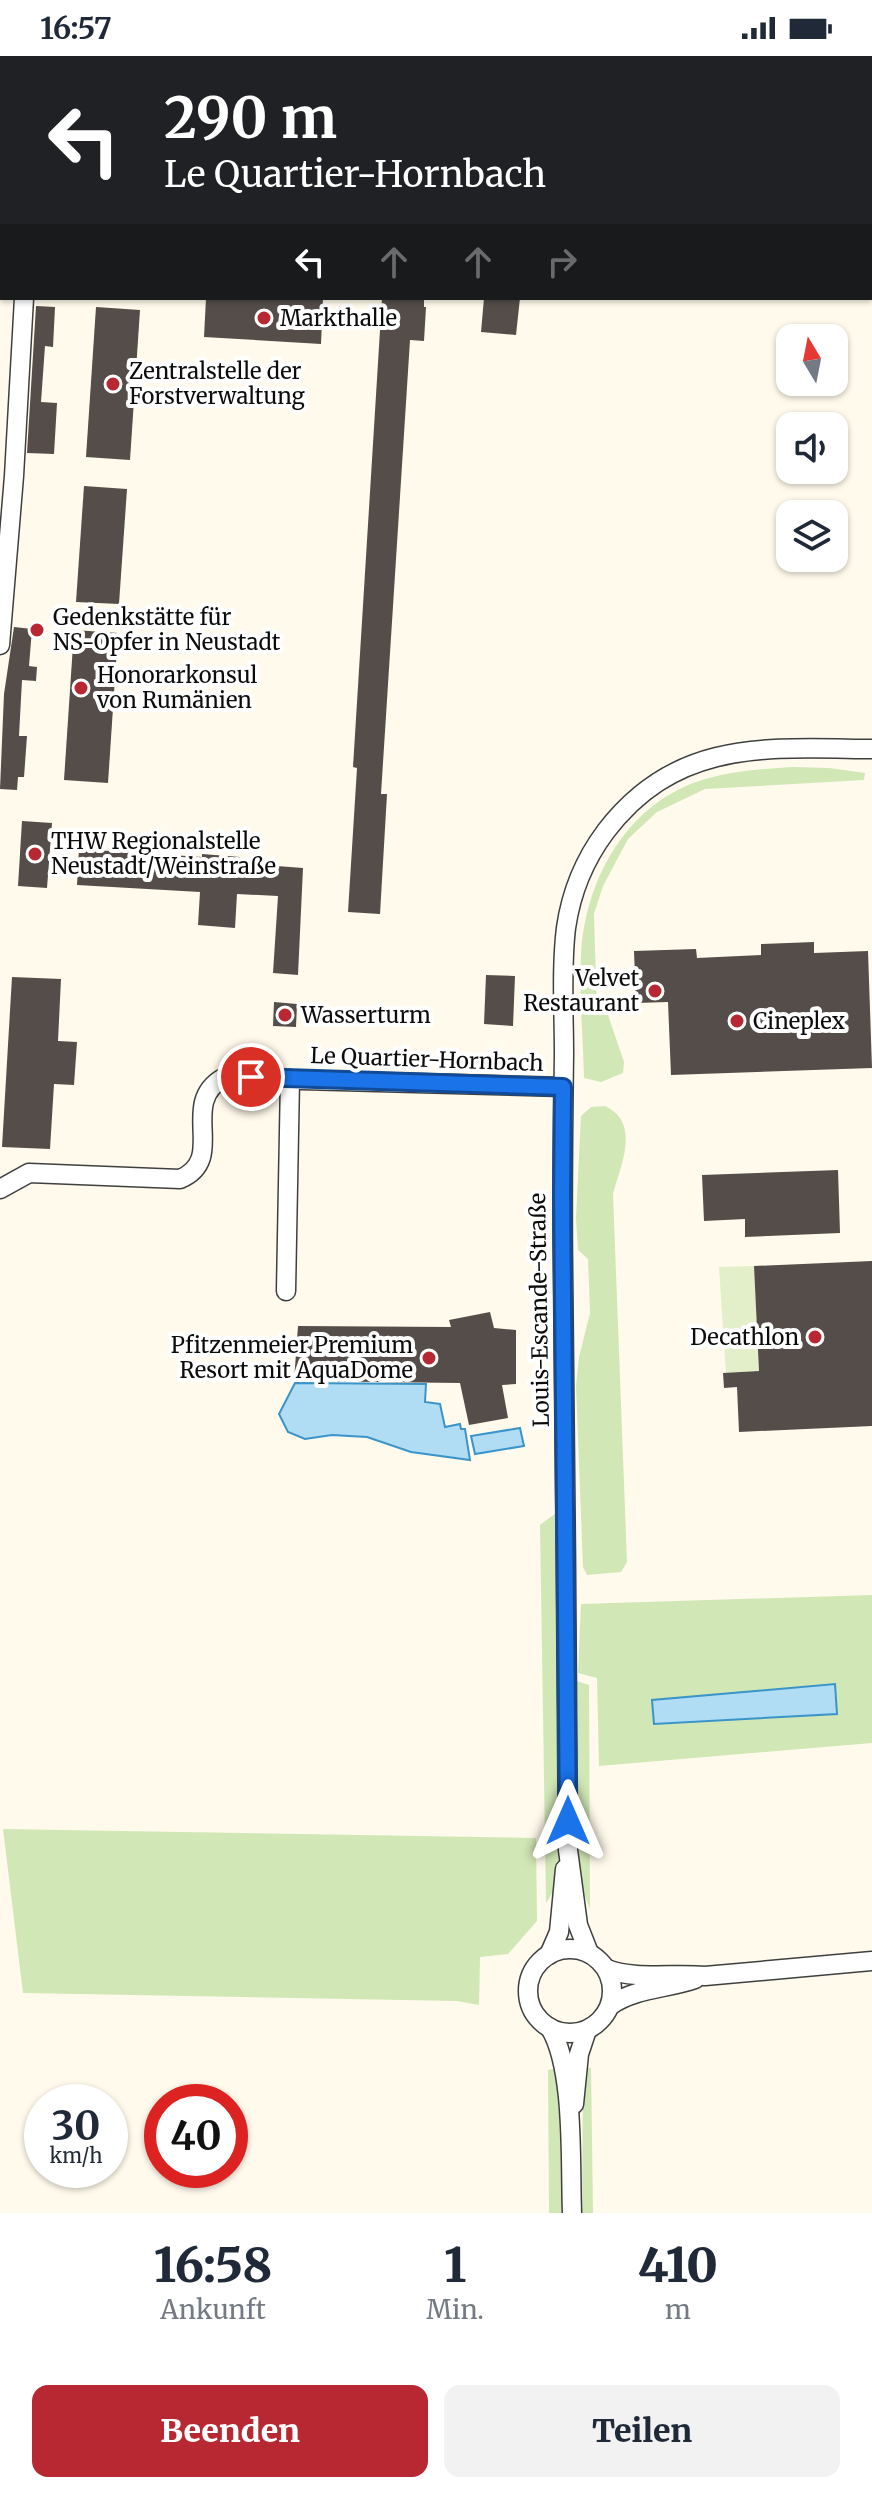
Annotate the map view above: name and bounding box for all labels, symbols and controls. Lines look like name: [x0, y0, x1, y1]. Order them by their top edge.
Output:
text: 16:57: [40, 9, 112, 47]
text: 290 m: [164, 83, 337, 153]
icon: left: [32, 88, 136, 192]
text: Le Quartier-Hornbach: [164, 152, 546, 197]
icon: left: [288, 240, 332, 284]
icon: ahead: [372, 240, 416, 284]
icon: ahead: [456, 240, 500, 284]
icon: right: [540, 240, 584, 284]
place label: Markthalle: [280, 304, 397, 332]
marker: Markthalle: [255, 309, 273, 327]
north arrow: [776, 324, 848, 396]
map controls: [776, 324, 848, 572]
place label: Zentralstelle der Forstverwaltung: [129, 357, 305, 410]
marker: Zentralstelle der Forstverwaltung: [104, 375, 122, 393]
button: sound: [776, 412, 848, 484]
button: layers: [776, 500, 848, 572]
place label: Gedenkstätte für NS-Opfer in Neustadt: [53, 603, 281, 656]
marker: Gedenkstätte für NS-Opfer in Neustadt: [28, 621, 46, 639]
place label: Honorarkonsul von Rumänien: [96, 661, 258, 714]
marker: Honorarkonsul von Rumänien: [72, 679, 90, 697]
place label: THW Regionalstelle Neustadt/Weinstraße: [51, 827, 276, 880]
marker: THW Regionalstelle Neustadt/Weinstraße: [26, 845, 44, 863]
place label: Velvet Restaurant: [523, 964, 639, 1017]
marker: Velvet Restaurant: [646, 982, 664, 1000]
place label: Wasserturm: [300, 1001, 431, 1029]
marker: Wasserturm: [276, 1006, 294, 1024]
place label: Cineplex: [753, 1007, 845, 1035]
marker: Cineplex: [728, 1012, 746, 1030]
street label: Le Quartier-Hornbach: [310, 1041, 545, 1077]
pin: [217, 1043, 285, 1111]
icon: arrive: [229, 1055, 273, 1099]
street label: Louis-Escande-Straße: [523, 1193, 555, 1427]
place label: Decathlon: [690, 1323, 799, 1351]
marker: Decathlon: [806, 1328, 824, 1346]
place label: Pfitzenmeier Premium Resort mit AquaDome: [171, 1331, 413, 1384]
marker: Pfitzenmeier Premium Resort mit AquaDome: [420, 1349, 438, 1367]
position arrow: [526, 1779, 610, 1863]
speed limit sign: 40: [144, 2084, 248, 2188]
text: 30: [52, 2101, 100, 2151]
text: km/h: [50, 2143, 102, 2168]
text: 16:58: [154, 2235, 273, 2295]
text: 1: [444, 2235, 466, 2295]
text: 410: [638, 2235, 718, 2295]
text: Ankunft: [160, 2293, 266, 2326]
text: Min.: [426, 2293, 484, 2326]
text: m: [665, 2293, 691, 2326]
button: Beenden: [32, 2385, 428, 2477]
button: Teilen: [444, 2385, 840, 2477]

